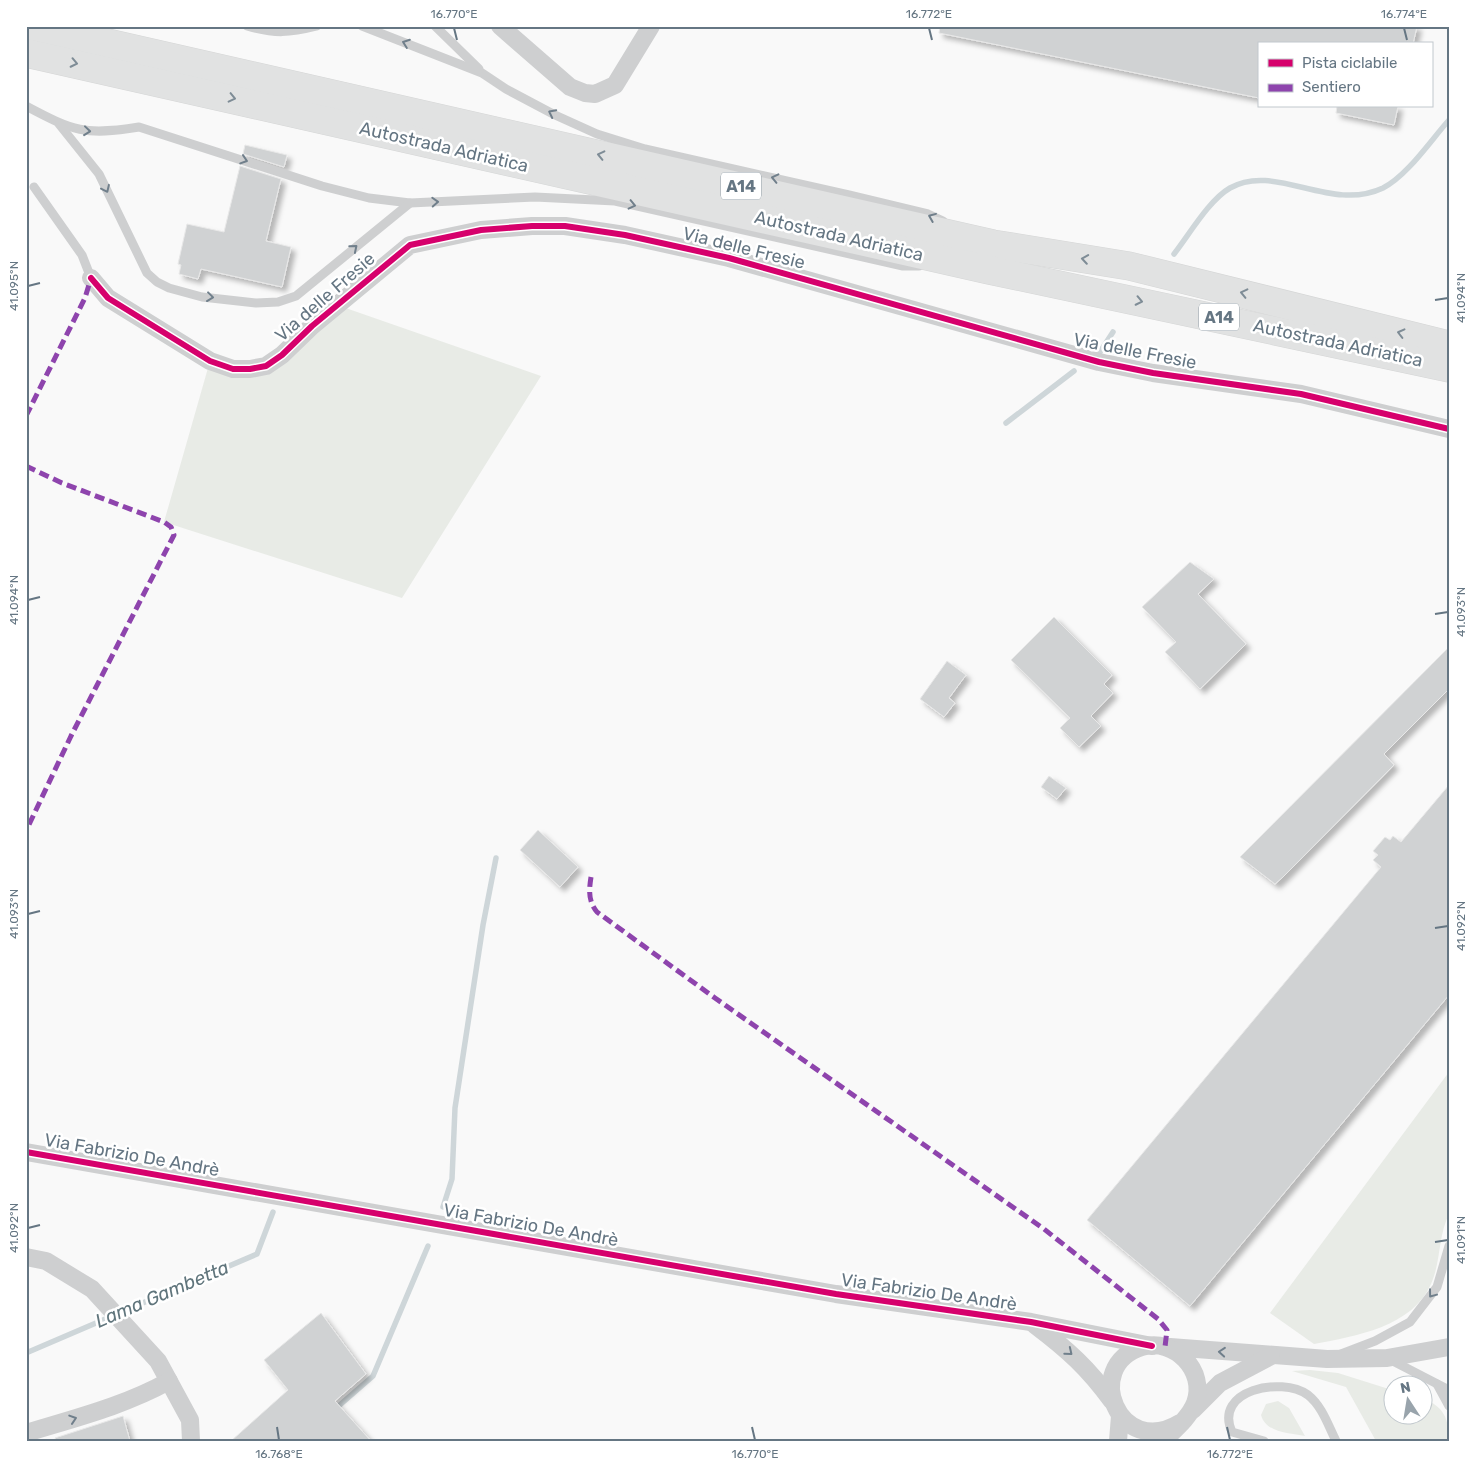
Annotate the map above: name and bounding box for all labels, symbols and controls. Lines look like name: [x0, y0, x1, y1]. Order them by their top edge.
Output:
text: 16.770°E: [431, 7, 477, 21]
text: 16.772°E: [906, 7, 952, 21]
text: 16.774°E: [1381, 7, 1427, 21]
one-way arrow: [403, 39, 411, 49]
legend: [1258, 42, 1432, 108]
text: Pista ciclabile: [1302, 54, 1397, 72]
one-way arrow: [69, 57, 78, 68]
text: Sentiero: [1302, 78, 1361, 96]
one-way arrow: [228, 93, 237, 103]
one-way arrow: [549, 109, 558, 119]
street label: Autostrada Adriatica: [357, 117, 531, 177]
one-way arrow: [83, 125, 91, 136]
one-way arrow: [597, 150, 606, 161]
one-way arrow: [239, 154, 247, 164]
road number: A14: [721, 172, 761, 200]
one-way arrow: [770, 173, 779, 184]
one-way arrow: [100, 184, 111, 193]
one-way arrow: [431, 197, 439, 208]
one-way arrow: [627, 199, 636, 210]
street label: Autostrada Adriatica: [752, 206, 926, 266]
one-way arrow: [929, 212, 937, 222]
street label: Via delle Fresie: [681, 222, 807, 274]
one-way arrow: [348, 245, 357, 254]
street label: Via delle Fresie: [271, 248, 379, 346]
one-way arrow: [1081, 254, 1090, 264]
text: 41.095°N: [7, 261, 21, 311]
text: 41.094°N: [1454, 273, 1468, 323]
one-way arrow: [1239, 288, 1248, 299]
one-way arrow: [206, 291, 214, 302]
one-way arrow: [1135, 295, 1144, 306]
road number: A14: [1199, 304, 1239, 330]
street label: Autostrada Adriatica: [1251, 314, 1425, 372]
street label: Via delle Fresie: [1072, 328, 1198, 374]
one-way arrow: [1397, 328, 1406, 339]
text: 41.094°N: [7, 575, 21, 625]
text: 41.093°N: [1454, 587, 1468, 637]
text: 41.093°N: [7, 889, 21, 939]
text: 41.092°N: [1454, 901, 1468, 951]
street label: Via Fabrizio De Andrè: [43, 1129, 221, 1181]
street label: Via Fabrizio De Andrè: [442, 1199, 620, 1251]
text: 41.092°N: [7, 1203, 21, 1253]
text: 41.091°N: [1454, 1216, 1468, 1264]
water label: Lama Gambetta: [92, 1255, 232, 1333]
street label: Via Fabrizio De Andrè: [840, 1269, 1018, 1315]
one-way arrow: [1429, 1288, 1437, 1297]
one-way arrow: [1064, 1346, 1073, 1355]
one-way arrow: [1218, 1347, 1226, 1358]
north arrow: [1382, 1374, 1432, 1424]
text: N: [1399, 1378, 1412, 1397]
one-way arrow: [68, 1414, 76, 1424]
text: 16.768°E: [255, 1447, 303, 1461]
text: 16.770°E: [732, 1447, 778, 1461]
text: 16.772°E: [1207, 1447, 1253, 1461]

